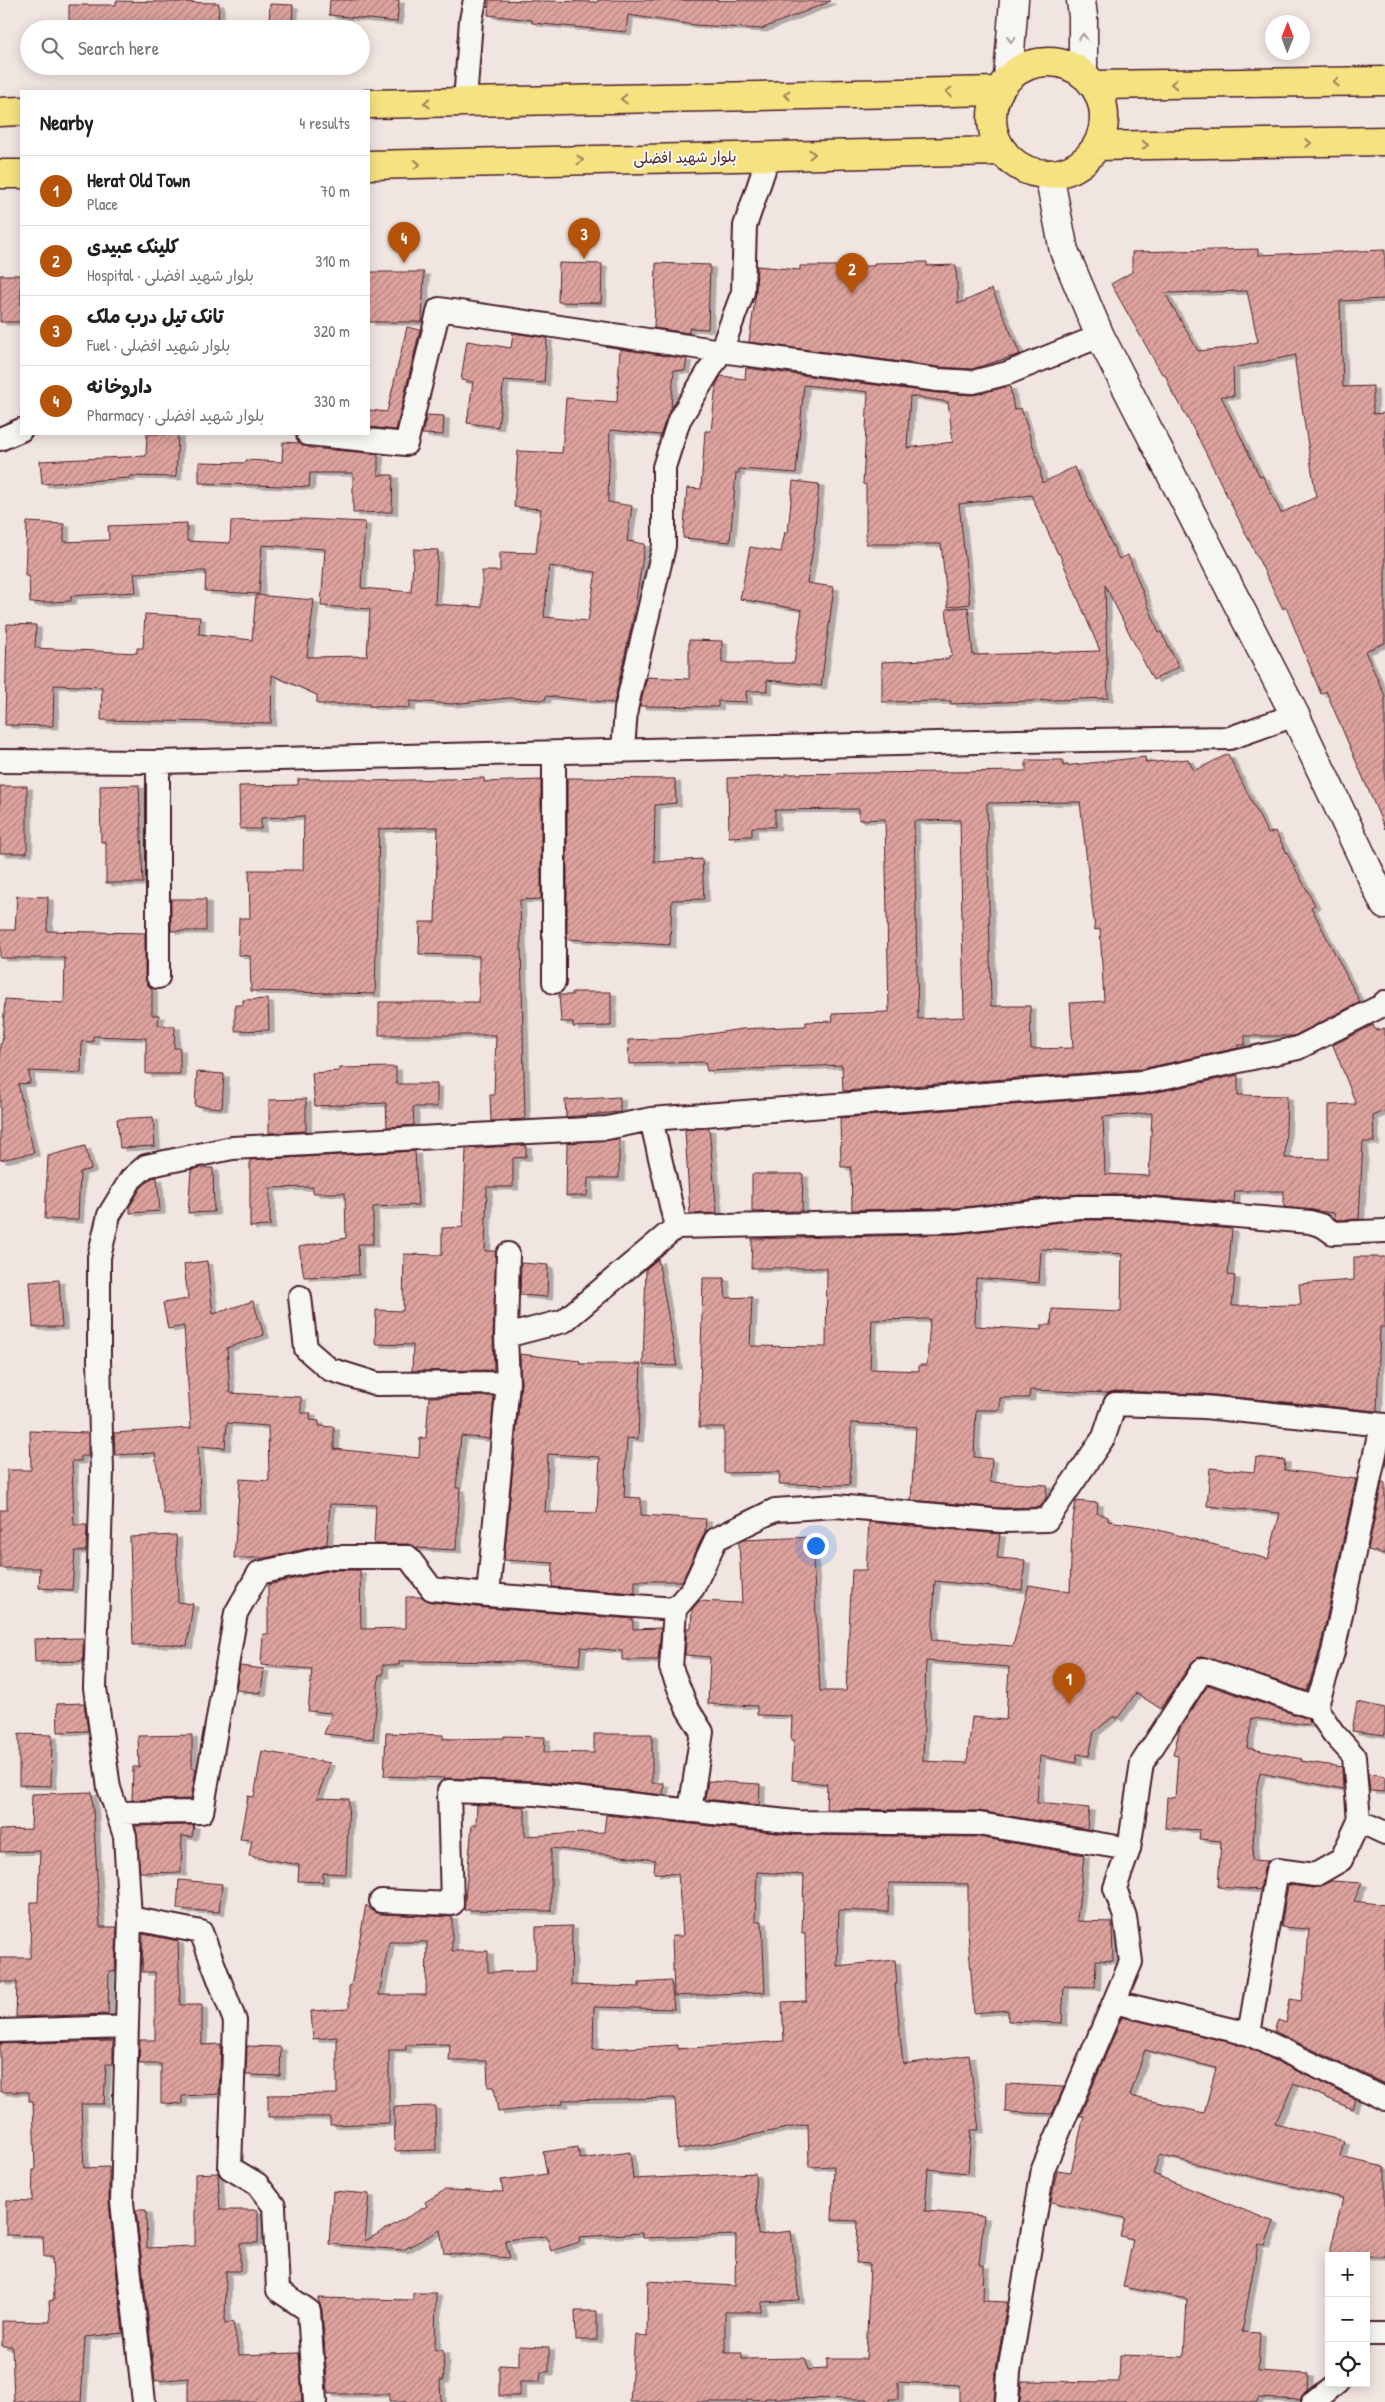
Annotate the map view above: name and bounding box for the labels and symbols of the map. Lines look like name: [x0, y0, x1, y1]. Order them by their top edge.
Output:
north arrow: [1265, 15, 1310, 60]
one-way arrow: [1078, 32, 1088, 40]
one-way arrow: [1005, 35, 1016, 43]
one-way arrow: [1332, 77, 1340, 87]
one-way arrow: [1170, 79, 1178, 89]
one-way arrow: [945, 87, 953, 97]
one-way arrow: [783, 90, 791, 101]
one-way arrow: [620, 94, 628, 104]
one-way arrow: [423, 98, 430, 108]
one-way arrow: [1304, 138, 1312, 148]
one-way arrow: [1142, 140, 1150, 150]
street label: بلوار شهید افضلی: [633, 146, 737, 168]
one-way arrow: [809, 149, 817, 160]
one-way arrow: [576, 155, 584, 165]
one-way arrow: [414, 159, 422, 169]
pin: 3: [568, 218, 600, 259]
pin: 4: [388, 222, 420, 263]
pin: 2: [836, 253, 868, 294]
your location: [803, 1533, 829, 1559]
pin: 1: [1053, 1663, 1085, 1704]

